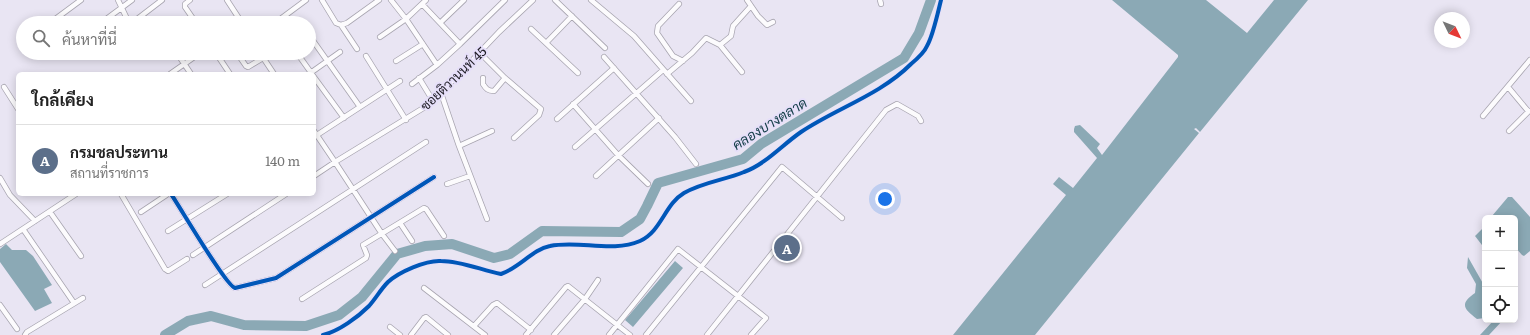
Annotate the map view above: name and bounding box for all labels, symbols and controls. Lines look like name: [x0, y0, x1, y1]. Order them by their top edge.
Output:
north arrow: [1434, 12, 1470, 48]
search box: [16, 16, 316, 60]
icon: search: [30, 27, 52, 49]
text: ค้นหาที่นี่: [62, 27, 117, 50]
street label: ซอยติวานนท์ 45: [416, 41, 491, 114]
text: ใกล้เคียง: [32, 86, 94, 111]
water label: คลองบางตลาด: [728, 92, 810, 154]
text: กรมชลประทาน: [70, 140, 168, 163]
text: A: [40, 151, 50, 170]
text: 140 m: [265, 151, 300, 170]
text: สถานที่ราชการ: [70, 163, 149, 182]
your location: [875, 189, 895, 209]
map controls: [1482, 215, 1518, 323]
button: +: [1482, 215, 1518, 251]
pin: A: [774, 233, 800, 263]
button: −: [1482, 251, 1518, 287]
button: locate: [1482, 287, 1518, 323]

